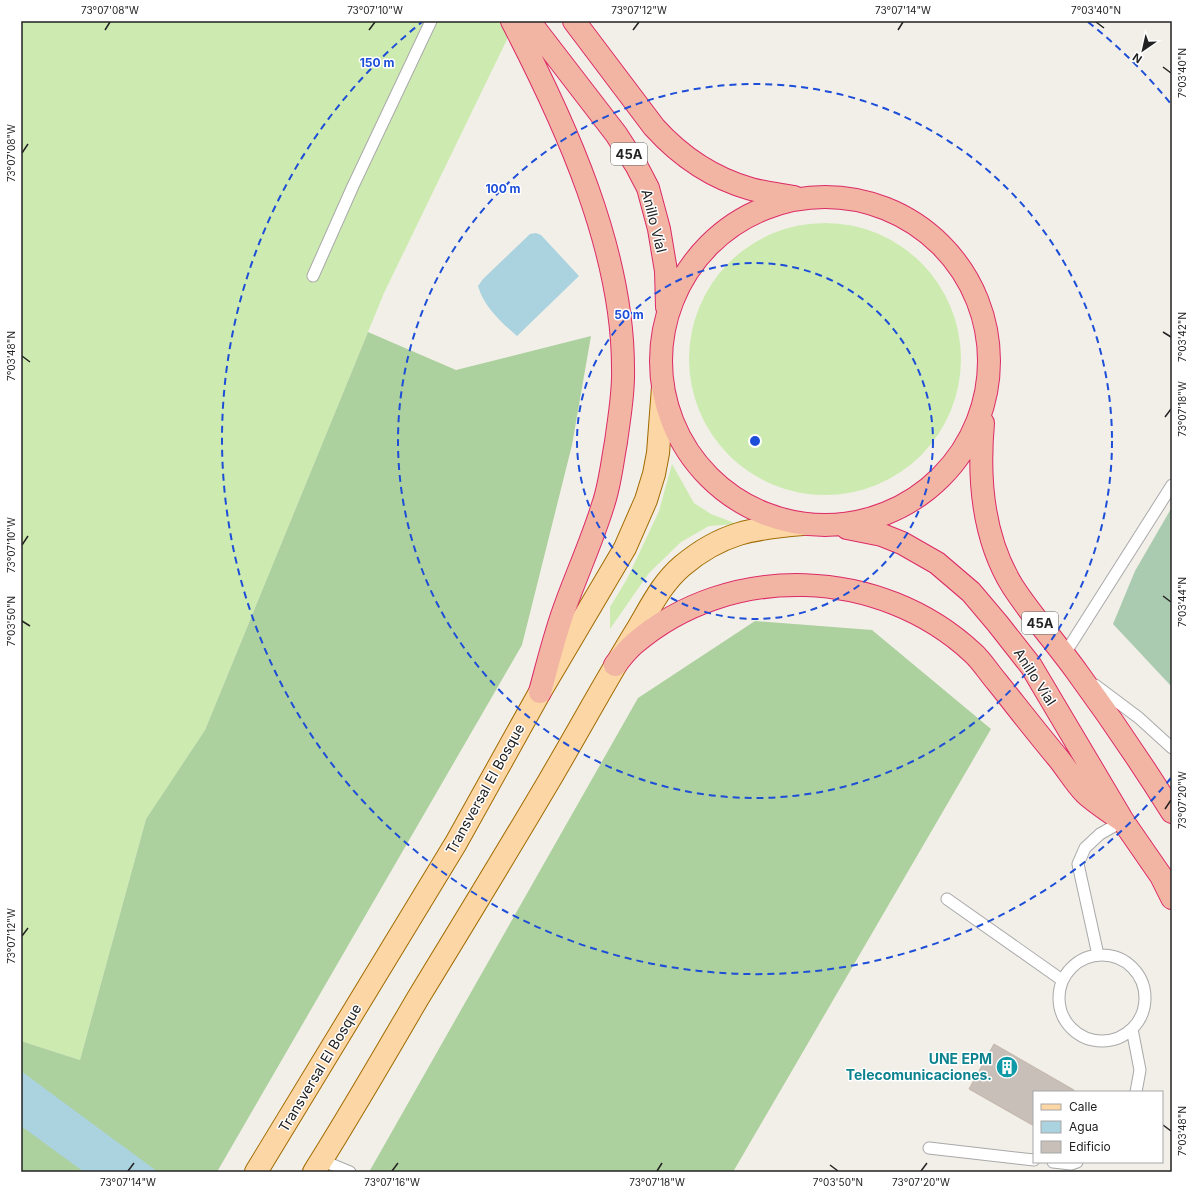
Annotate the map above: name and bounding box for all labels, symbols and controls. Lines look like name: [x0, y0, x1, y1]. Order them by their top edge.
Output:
text: 73°07'08"W: [81, 4, 139, 16]
text: 73°07'10"W: [347, 4, 403, 16]
text: 73°07'12"W: [611, 4, 667, 16]
text: 73°07'14"W: [875, 4, 931, 16]
text: 7°03'40"N: [1071, 4, 1121, 16]
north arrow: [1123, 30, 1163, 70]
text: 7°03'40"N: [1176, 48, 1188, 98]
text: N: [1130, 50, 1145, 66]
text: 150 m: [360, 55, 394, 70]
text: 73°07'08"W: [5, 124, 17, 182]
road number: 45A: [611, 143, 647, 165]
text: 100 m: [485, 181, 521, 196]
street label: Anillo Víal: [638, 187, 671, 254]
text: 50 m: [614, 307, 644, 322]
text: 7°03'42"N: [1176, 312, 1188, 362]
text: 7°03'48"N: [5, 331, 17, 381]
text: 73°07'18"W: [1176, 381, 1188, 437]
centre of rings: [748, 434, 762, 448]
text: 73°07'10"W: [5, 517, 17, 573]
text: 7°03'44"N: [1176, 577, 1188, 627]
text: 7°03'50"N: [5, 596, 17, 646]
road number: 45A: [1022, 612, 1058, 634]
street label: Anillo Víal: [1011, 645, 1060, 709]
street label: Transversal El Bosque: [442, 721, 527, 857]
text: 73°07'20"W: [1176, 771, 1188, 829]
text: 73°07'12"W: [5, 908, 17, 964]
street label: Transversal El Bosque: [275, 1001, 365, 1135]
place label: UNE EPM Telecomunicaciones.: [846, 1050, 992, 1083]
building icon: UNE EPM Telecomunicaciones.: [994, 1054, 1020, 1080]
legend: [1033, 1091, 1163, 1163]
text: Calle: [1069, 1099, 1097, 1114]
text: 7°03'48"N: [1176, 1106, 1188, 1156]
text: Agua: [1069, 1119, 1098, 1134]
text: Edificio: [1069, 1139, 1111, 1154]
text: 73°07'14"W: [100, 1176, 156, 1188]
text: 73°07'16"W: [364, 1176, 420, 1188]
text: 73°07'18"W: [629, 1176, 685, 1188]
text: 7°03'50"N: [813, 1176, 863, 1188]
text: 73°07'20"W: [892, 1176, 950, 1188]

